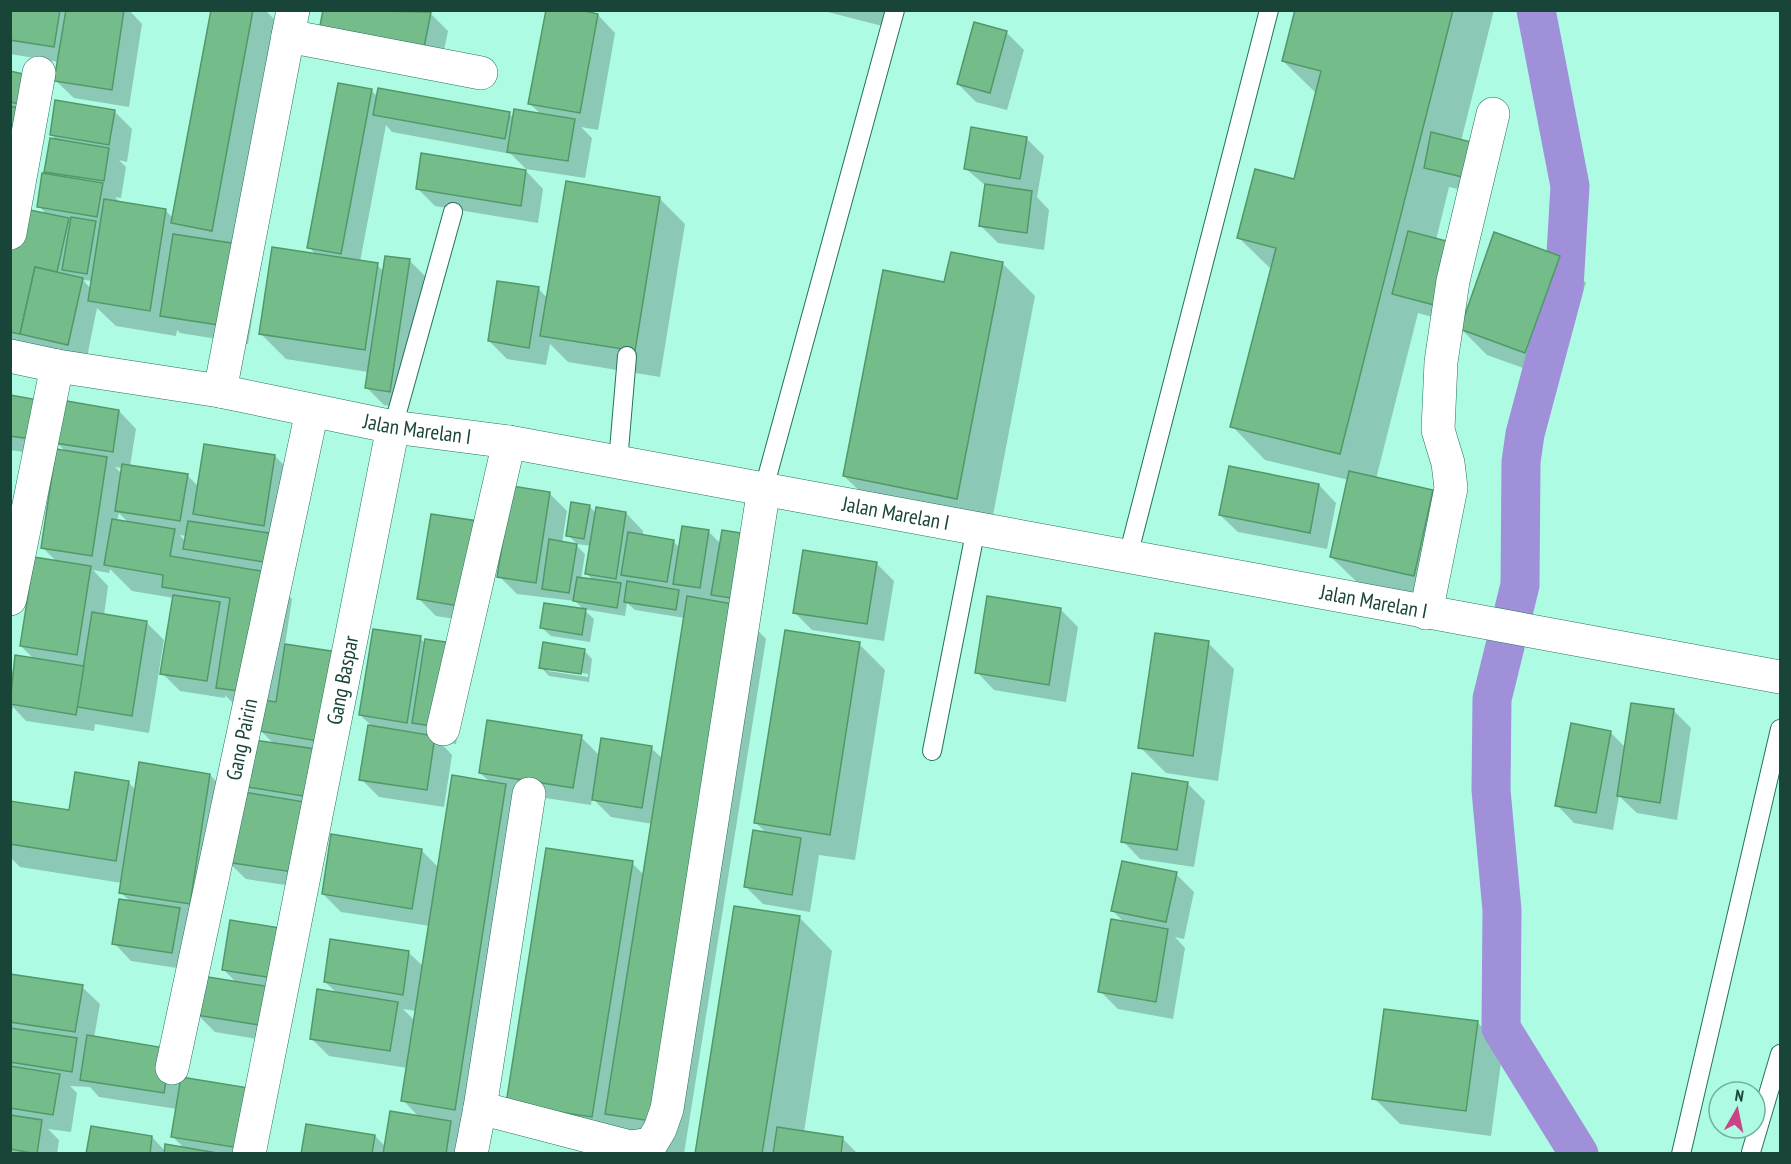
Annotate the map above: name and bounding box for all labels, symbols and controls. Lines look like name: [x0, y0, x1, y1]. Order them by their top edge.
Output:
street label: Jalan Marelan I: [360, 407, 473, 450]
street label: Jalan Marelan I: [839, 490, 952, 536]
street label: Jalan Marelan I: [1317, 578, 1430, 625]
street label: Gang Baspar: [320, 633, 364, 727]
street label: Gang Pairin: [220, 696, 263, 783]
north arrow: [1707, 1080, 1767, 1140]
text: N: [1734, 1085, 1745, 1106]

